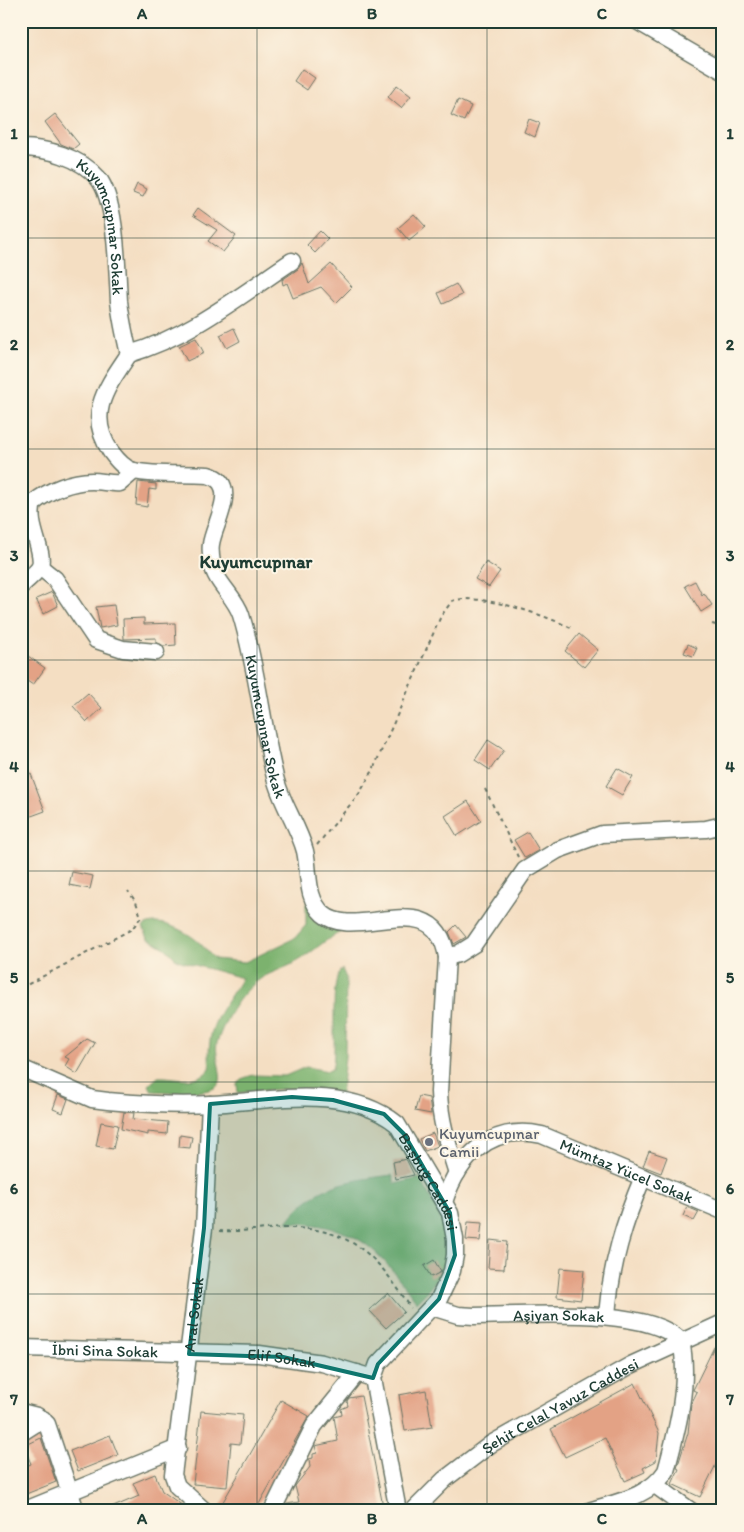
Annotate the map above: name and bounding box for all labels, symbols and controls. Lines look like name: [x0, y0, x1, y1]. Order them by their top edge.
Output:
text: A: [136, 4, 148, 23]
text: B: [367, 4, 378, 23]
text: C: [597, 4, 608, 23]
text: 1: [10, 124, 18, 143]
text: 1: [726, 124, 734, 143]
street label: Kuyumcupınar Sokak: [73, 154, 128, 296]
text: 2: [10, 335, 19, 354]
text: 2: [726, 335, 735, 354]
text: 3: [10, 546, 19, 565]
text: 3: [726, 546, 735, 565]
district label: Kuyumcupınar: [200, 551, 314, 573]
street label: Kuyumcupınar Sokak: [242, 653, 291, 801]
text: 4: [9, 757, 19, 776]
text: 4: [725, 757, 735, 776]
text: 5: [10, 968, 19, 987]
text: 5: [726, 968, 735, 987]
place label: Kuyumcupınar Camii: [439, 1124, 539, 1161]
street label: Başbuğ Caddesi: [395, 1129, 463, 1232]
street label: Mümtaz Yücel Sokak: [557, 1134, 697, 1207]
marker: Kuyumcupınar Camii: [423, 1136, 435, 1148]
text: 6: [10, 1179, 19, 1198]
text: 6: [726, 1179, 735, 1198]
street label: Aral Sokak: [179, 1275, 207, 1353]
street label: Aşiyan Sokak: [513, 1305, 606, 1326]
street label: İbni Sina Sokak: [52, 1339, 158, 1361]
street label: Elif Sokak: [247, 1344, 318, 1372]
street label: Şehit Celal Yavuz Caddesi: [478, 1354, 641, 1457]
text: 7: [9, 1390, 18, 1409]
text: 7: [725, 1390, 734, 1409]
text: A: [136, 1509, 148, 1528]
text: B: [367, 1509, 378, 1528]
text: C: [597, 1509, 608, 1528]

